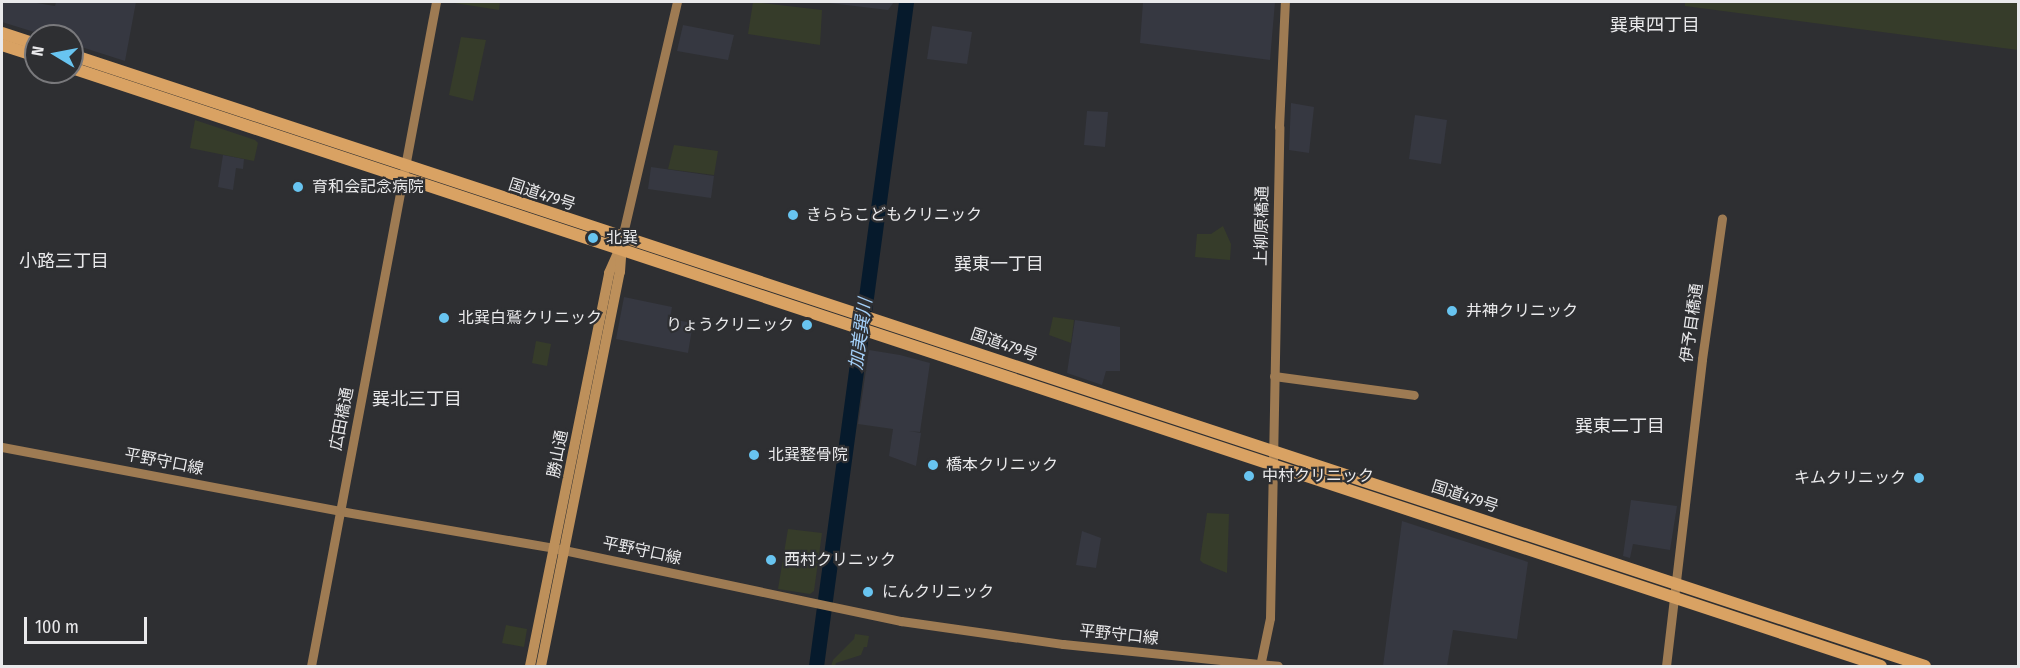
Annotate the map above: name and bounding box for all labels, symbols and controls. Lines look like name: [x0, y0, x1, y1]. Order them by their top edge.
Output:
district label: 巽東四丁目: [1610, 14, 1700, 36]
north arrow: [24, 24, 84, 84]
text: N: [28, 45, 48, 58]
street label: 国道479号: [506, 175, 578, 215]
place label: 育和会記念病院: [312, 177, 424, 197]
marker: 育和会記念病院: [289, 178, 307, 196]
street label: 上柳原橋通: [1252, 186, 1272, 266]
place label: きららこどもクリニック: [806, 205, 982, 225]
marker: きららこどもクリニック: [784, 206, 802, 224]
place label: 北巽: [606, 228, 638, 248]
marker: 北巽: [584, 229, 602, 247]
district label: 小路三丁目: [19, 250, 109, 272]
district label: 巽東一丁目: [954, 253, 1044, 275]
street label: 伊予目橋通: [1677, 282, 1707, 364]
water label: 加美巽川: [845, 297, 877, 371]
place label: 井神クリニック: [1466, 301, 1578, 321]
marker: 井神クリニック: [1443, 302, 1461, 320]
place label: 北巽白鷲クリニック: [458, 308, 602, 328]
marker: 北巽白鷲クリニック: [435, 309, 453, 327]
place label: りょうクリニック: [666, 315, 794, 335]
marker: りょうクリニック: [798, 316, 816, 334]
street label: 国道479号: [968, 325, 1040, 365]
street label: 広田橋通: [326, 386, 358, 452]
district label: 巽北三丁目: [372, 388, 462, 410]
district label: 巽東二丁目: [1575, 415, 1665, 437]
street label: 勝山通: [544, 429, 572, 479]
street label: 平野守口線: [123, 445, 205, 479]
place label: 北巽整骨院: [768, 445, 848, 465]
marker: 北巽整骨院: [745, 446, 763, 464]
place label: 橋本クリニック: [946, 455, 1058, 475]
marker: 橋本クリニック: [924, 456, 942, 474]
place label: 中村クリニック: [1262, 466, 1374, 486]
marker: 中村クリニック: [1240, 467, 1258, 485]
place label: キムクリニック: [1794, 468, 1906, 488]
marker: キムクリニック: [1910, 469, 1928, 487]
street label: 国道479号: [1429, 477, 1501, 517]
street label: 平野守口線: [601, 533, 683, 569]
place label: 西村クリニック: [784, 550, 896, 570]
marker: 西村クリニック: [762, 551, 780, 569]
place label: にんクリニック: [882, 582, 994, 602]
marker: にんクリニック: [859, 583, 877, 601]
scale bar: [27, 605, 150, 643]
text: 100 m: [35, 616, 79, 638]
street label: 平野守口線: [1078, 621, 1160, 649]

